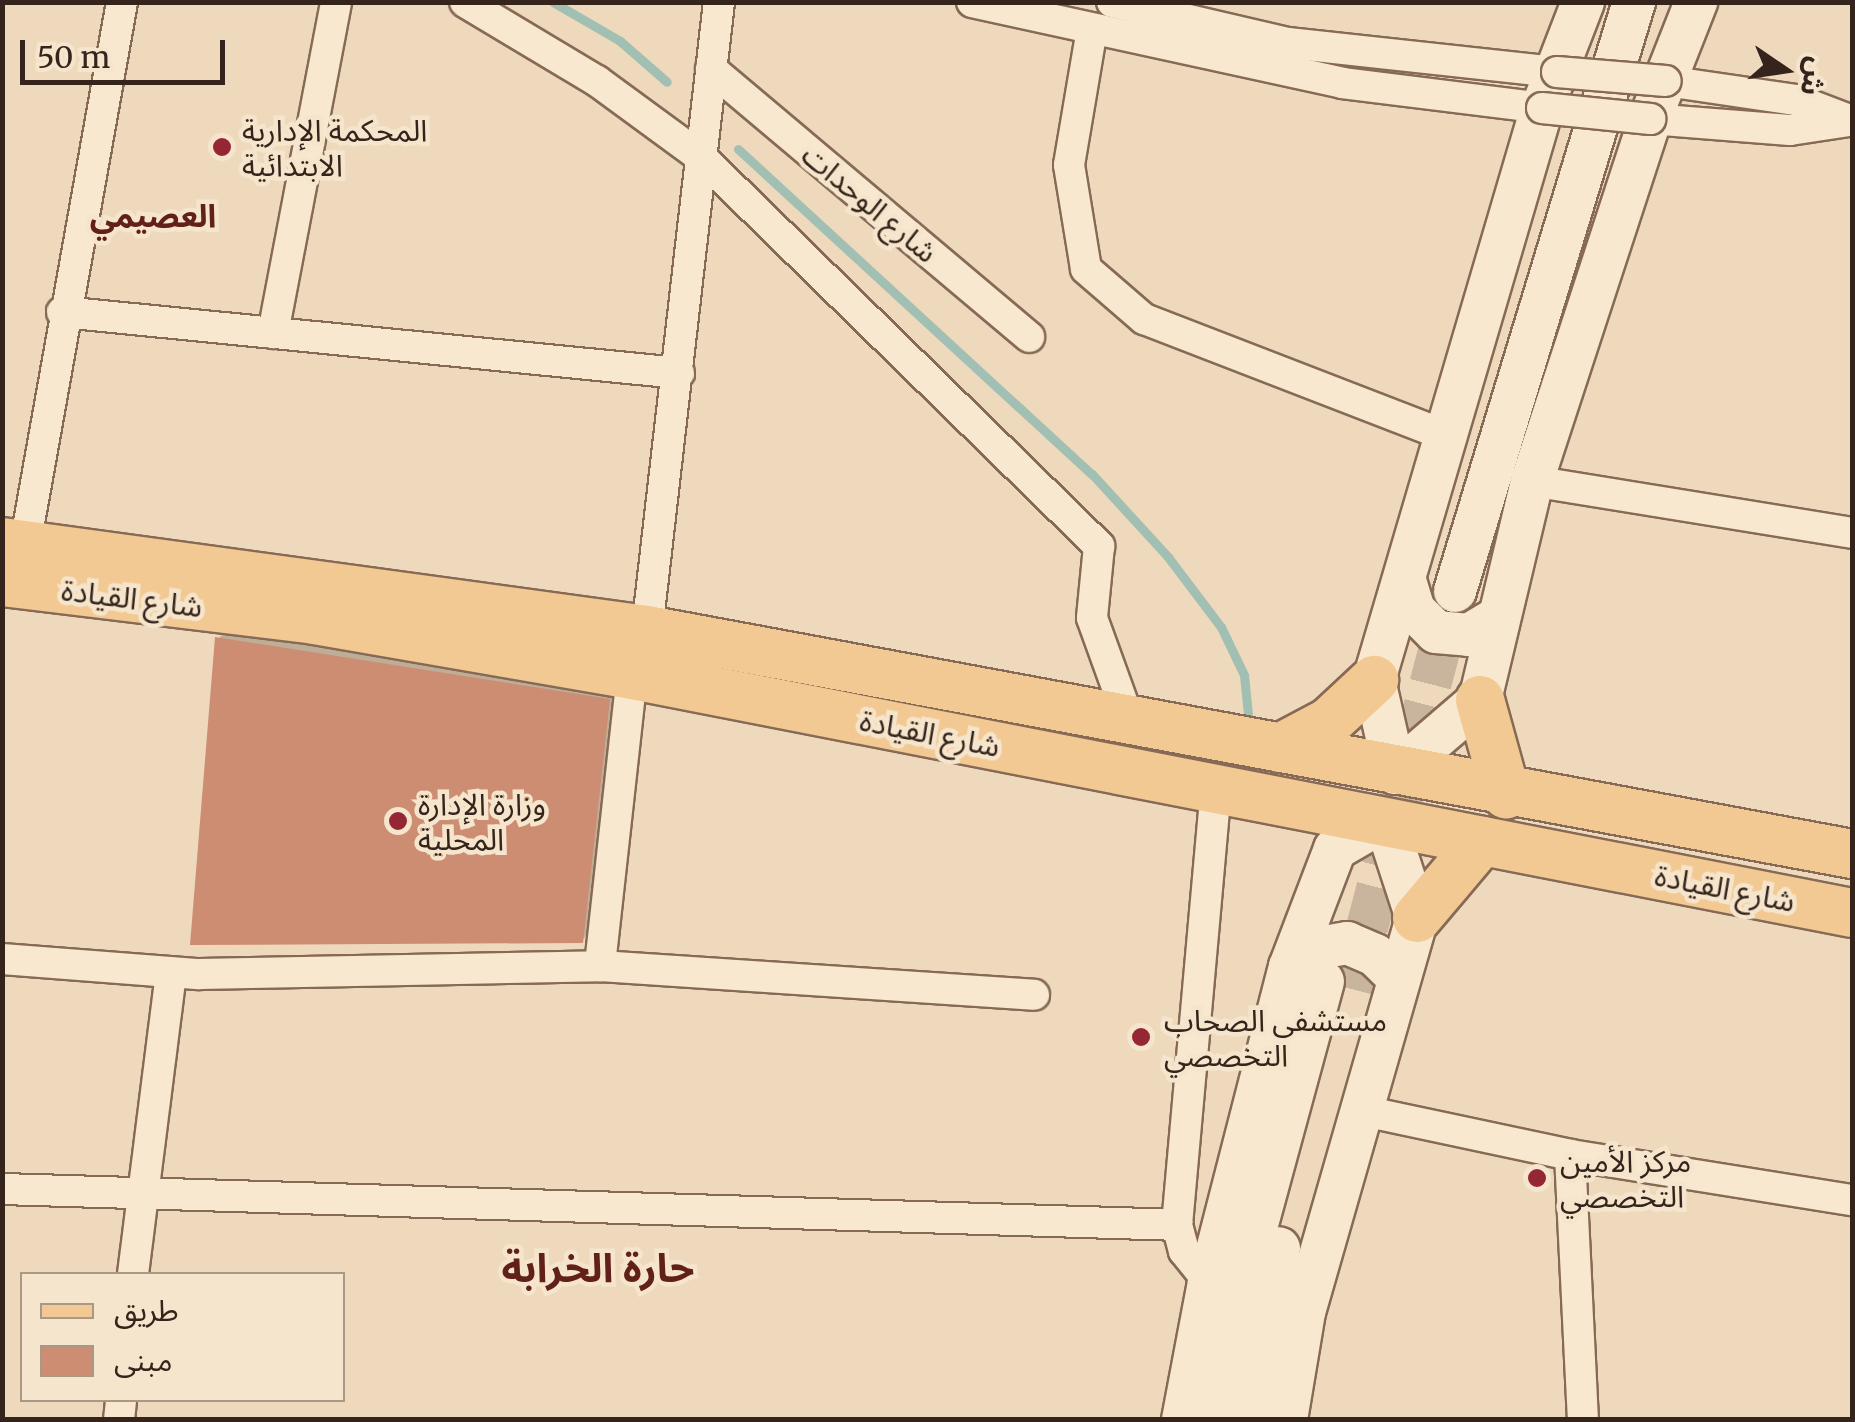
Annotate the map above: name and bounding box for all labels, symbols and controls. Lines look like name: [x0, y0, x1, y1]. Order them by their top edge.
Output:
scale bar: [25, 20, 230, 82]
north arrow: [1735, 20, 1835, 120]
text: 50 m: [37, 38, 110, 76]
text: ش: [1792, 54, 1836, 99]
place label: المحكمة الإدارية الابتدائية: [242, 112, 427, 182]
marker: المحكمة الإدارية الابتدائية: [211, 136, 233, 158]
street label: شارع الوحدات: [795, 136, 945, 270]
district label: العصيمي: [90, 197, 216, 235]
street label: شارع القيادة: [59, 571, 205, 625]
street label: شارع القيادة: [857, 702, 1003, 764]
place label: وزارة الإدارة المحلية: [418, 786, 546, 856]
marker: وزارة الإدارة المحلية: [387, 810, 409, 832]
street label: شارع القيادة: [1652, 857, 1798, 919]
place label: مستشفى الصحاب التخصصي: [1164, 1002, 1387, 1072]
marker: مستشفى الصحاب التخصصي: [1128, 1024, 1154, 1050]
place label: مركز الأمين التخصصي: [1560, 1143, 1691, 1214]
marker: مركز الأمين التخصصي: [1524, 1165, 1550, 1191]
district label: حارة الخرابة: [502, 1244, 694, 1292]
legend: [20, 1272, 345, 1402]
text: طريق: [114, 1291, 179, 1329]
text: مبنى: [114, 1341, 172, 1379]

